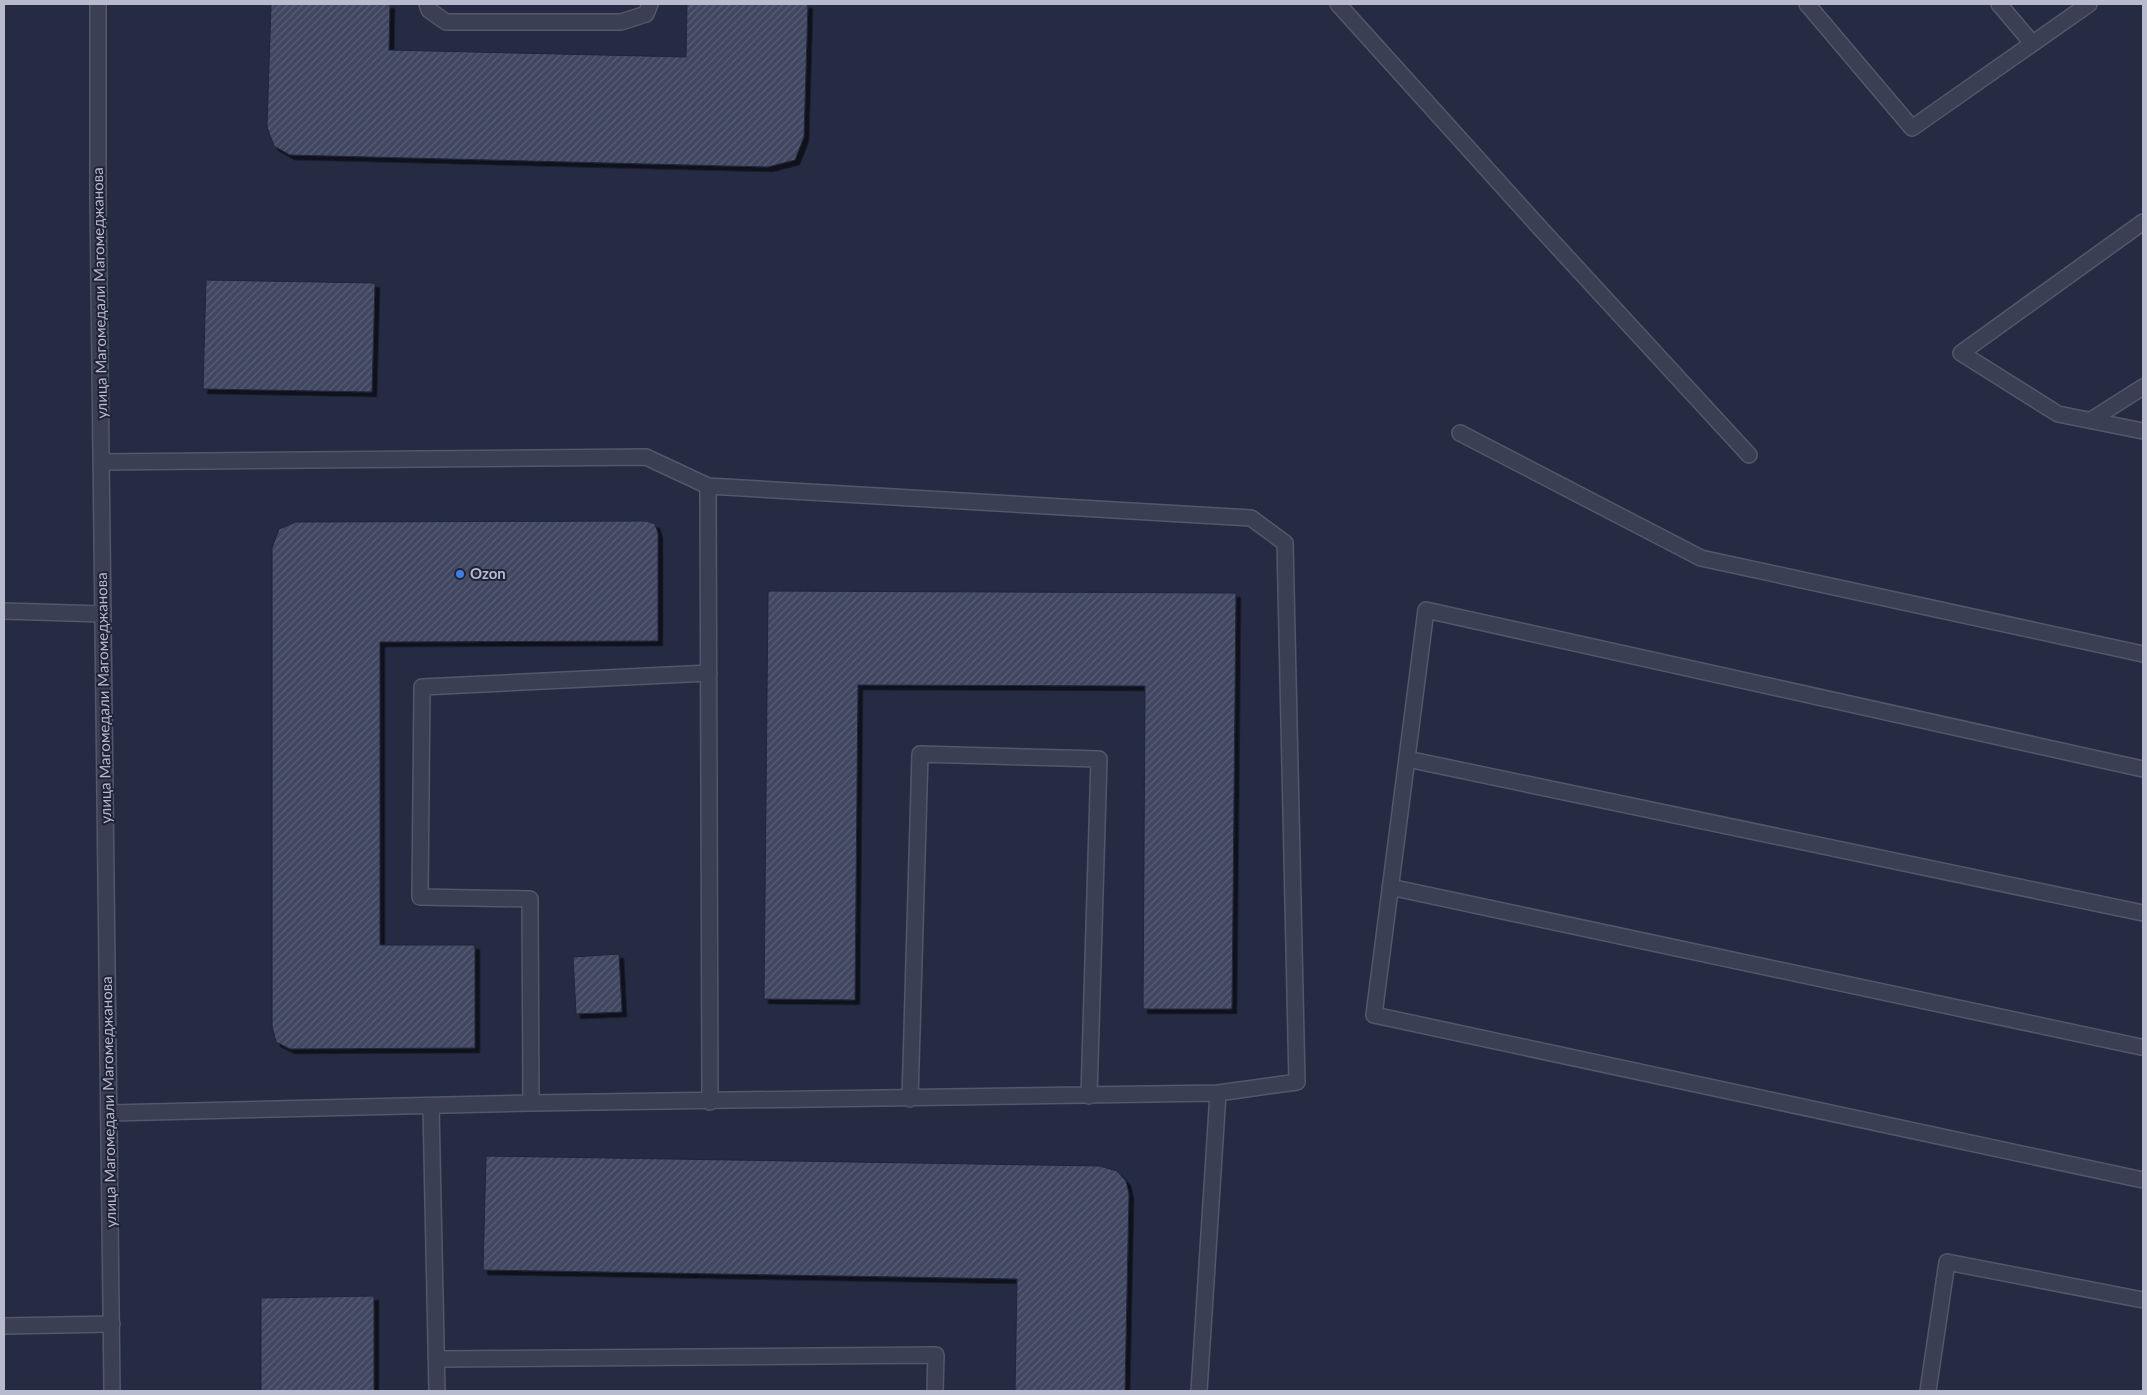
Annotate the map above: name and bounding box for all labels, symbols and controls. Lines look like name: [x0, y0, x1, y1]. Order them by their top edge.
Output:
street label: улица Магомедали Магомеджановa: [88, 167, 110, 419]
place label: Ozon: [470, 564, 506, 582]
marker: Ozon: [454, 568, 466, 580]
street label: улица Магомедали Магомеджановa: [92, 572, 114, 824]
street label: улица Магомедали Магомеджановa: [97, 976, 119, 1228]

